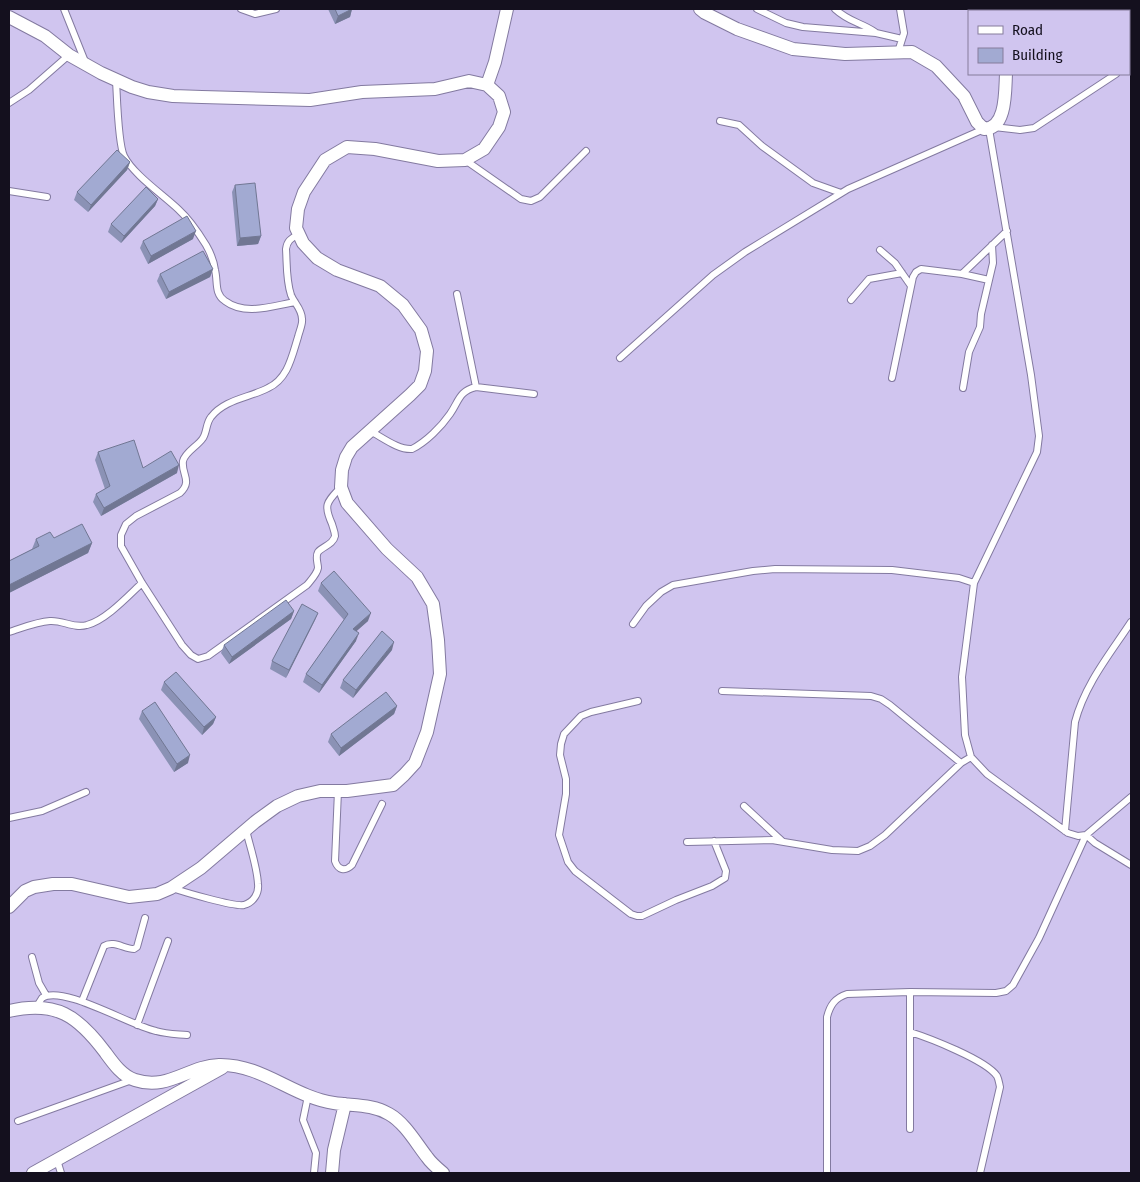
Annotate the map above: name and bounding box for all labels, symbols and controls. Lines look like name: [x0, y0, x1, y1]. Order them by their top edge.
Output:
legend: [968, 10, 1130, 75]
text: Road: [1012, 21, 1043, 39]
text: Building: [1012, 46, 1063, 64]

